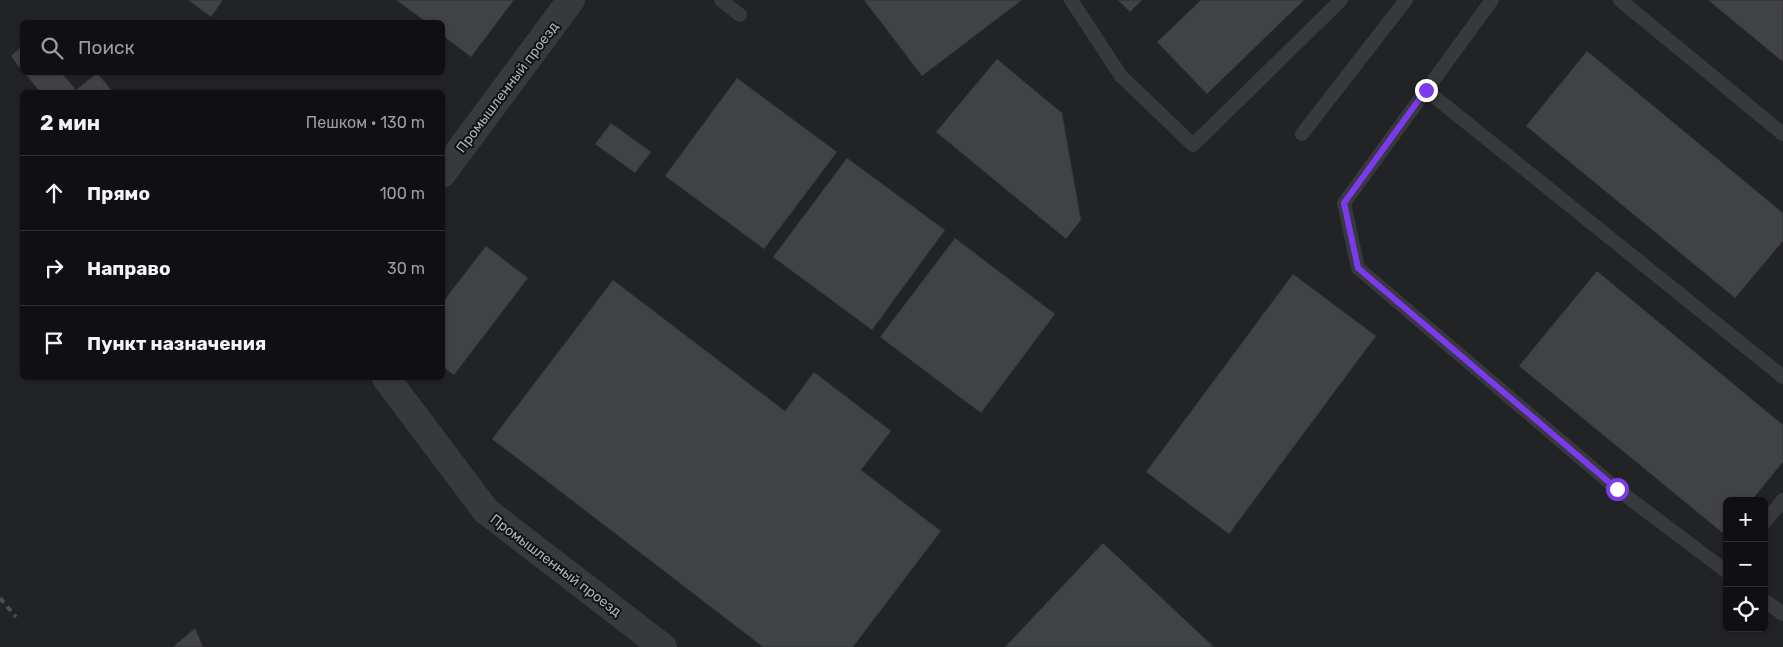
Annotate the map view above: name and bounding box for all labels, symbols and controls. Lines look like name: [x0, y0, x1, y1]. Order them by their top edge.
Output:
street label: Промышленный проезд: [453, 18, 562, 156]
search box: [20, 20, 445, 75]
icon: search: [38, 34, 66, 62]
text: Поиск: [78, 36, 135, 59]
route end: [1415, 79, 1438, 102]
text: 2 мин: [40, 110, 100, 135]
text: Пешком · 130 m: [306, 113, 425, 132]
icon: ahead: [40, 179, 68, 207]
text: Прямо: [87, 182, 150, 205]
text: 100 m: [380, 184, 425, 203]
icon: right: [40, 254, 68, 282]
text: Направо: [87, 257, 171, 280]
text: 30 m: [387, 259, 425, 278]
icon: arrive: [40, 329, 68, 357]
text: Пункт назначения: [87, 332, 266, 355]
route start: [1606, 478, 1629, 501]
map controls: [1723, 497, 1768, 632]
button: +: [1723, 497, 1768, 542]
street label: Промышленный проезд: [487, 511, 625, 620]
button: −: [1723, 542, 1768, 587]
button: locate: [1723, 587, 1768, 632]

